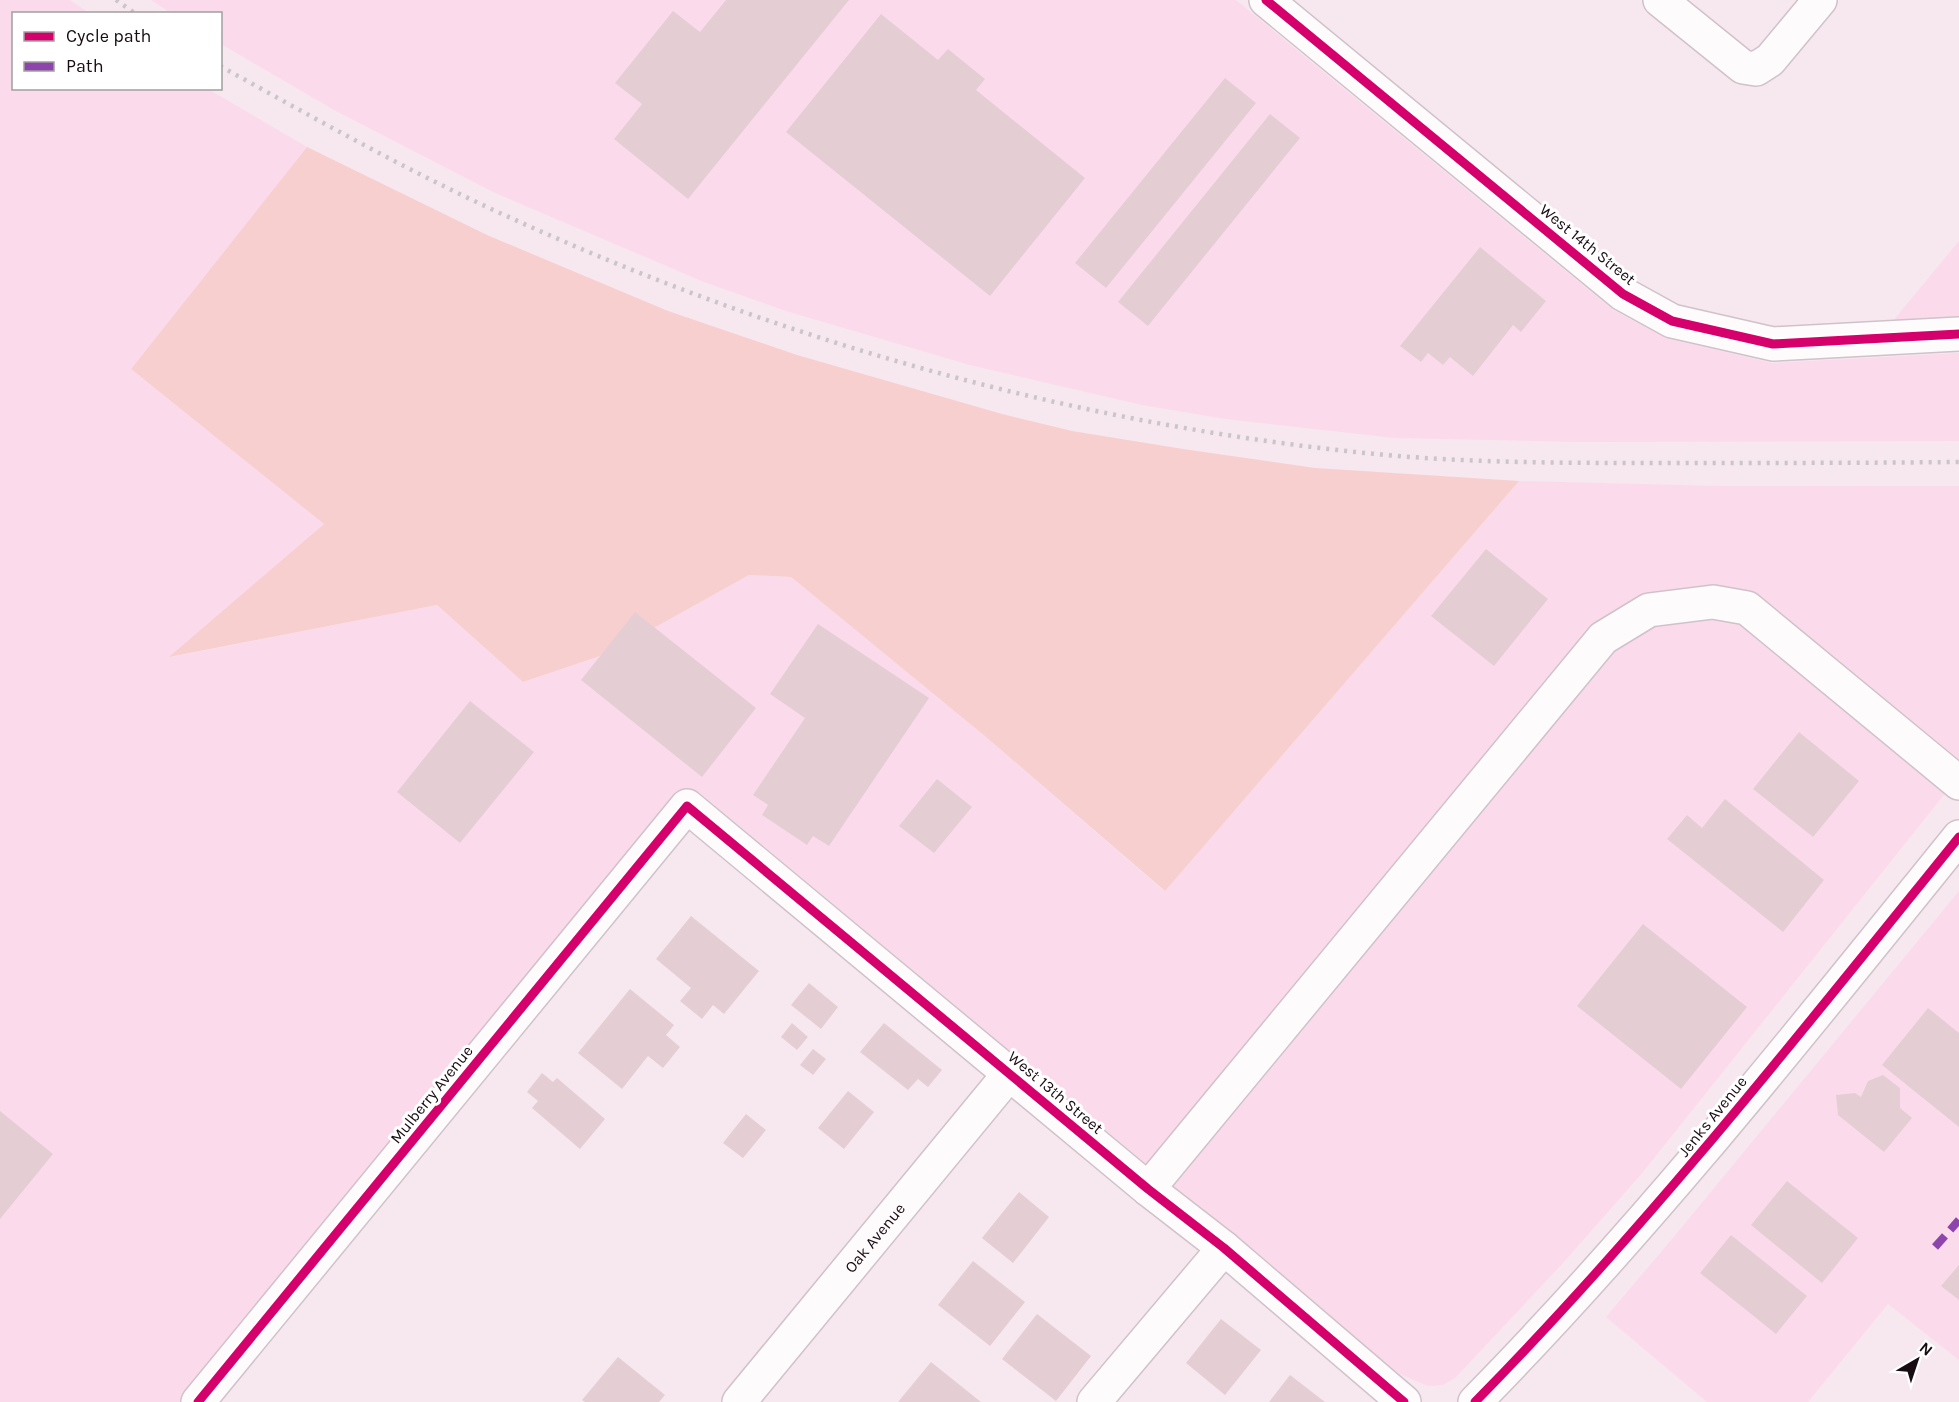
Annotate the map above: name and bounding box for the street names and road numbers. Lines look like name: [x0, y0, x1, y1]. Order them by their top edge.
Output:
street label: West 14th Street: [1536, 200, 1639, 289]
street label: Mulberry Avenue: [386, 1041, 477, 1147]
street label: West 13th Street: [1004, 1047, 1107, 1138]
street label: Jenks Avenue: [1674, 1072, 1751, 1160]
street label: Oak Avenue: [841, 1199, 909, 1277]

